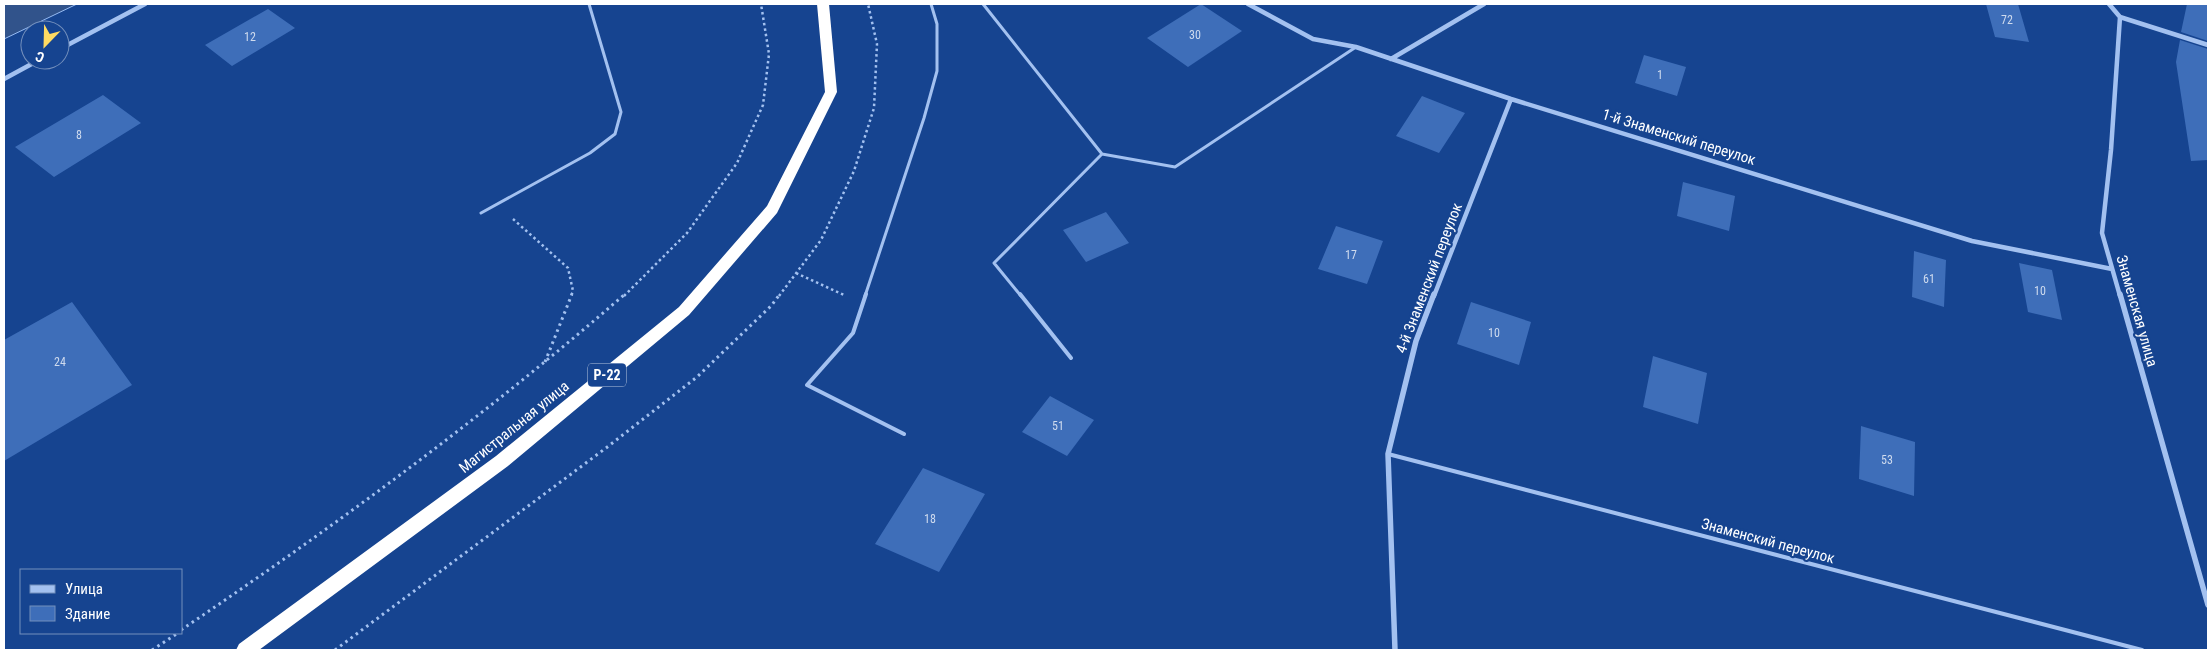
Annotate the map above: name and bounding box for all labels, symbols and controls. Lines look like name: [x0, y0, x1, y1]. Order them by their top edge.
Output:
house number: 72: [2001, 13, 2013, 27]
north arrow: [20, 20, 70, 70]
house number: 30: [1189, 28, 1201, 42]
house number: 12: [244, 30, 256, 44]
text: С: [33, 48, 47, 66]
house number: 1: [1657, 68, 1663, 82]
street label: 1-й Знаменский переулок: [1600, 105, 1758, 169]
house number: 8: [76, 128, 82, 142]
street label: 4-й Знаменский переулок: [1392, 200, 1466, 356]
house number: 17: [1345, 248, 1357, 262]
street label: Знаменская улица: [2112, 253, 2162, 369]
house number: 61: [1923, 272, 1935, 286]
house number: 10: [2034, 284, 2046, 298]
house number: 10: [1488, 326, 1500, 340]
house number: 24: [54, 355, 66, 369]
road number: Р-22: [588, 364, 626, 386]
street label: Магистральная улица: [455, 377, 573, 477]
house number: 51: [1052, 419, 1064, 433]
house number: 53: [1881, 453, 1893, 467]
house number: 18: [924, 512, 936, 526]
street label: Знаменский переулок: [1699, 515, 1837, 567]
legend: [20, 569, 182, 634]
text: Улица: [65, 580, 103, 598]
text: Здание: [65, 605, 110, 623]

